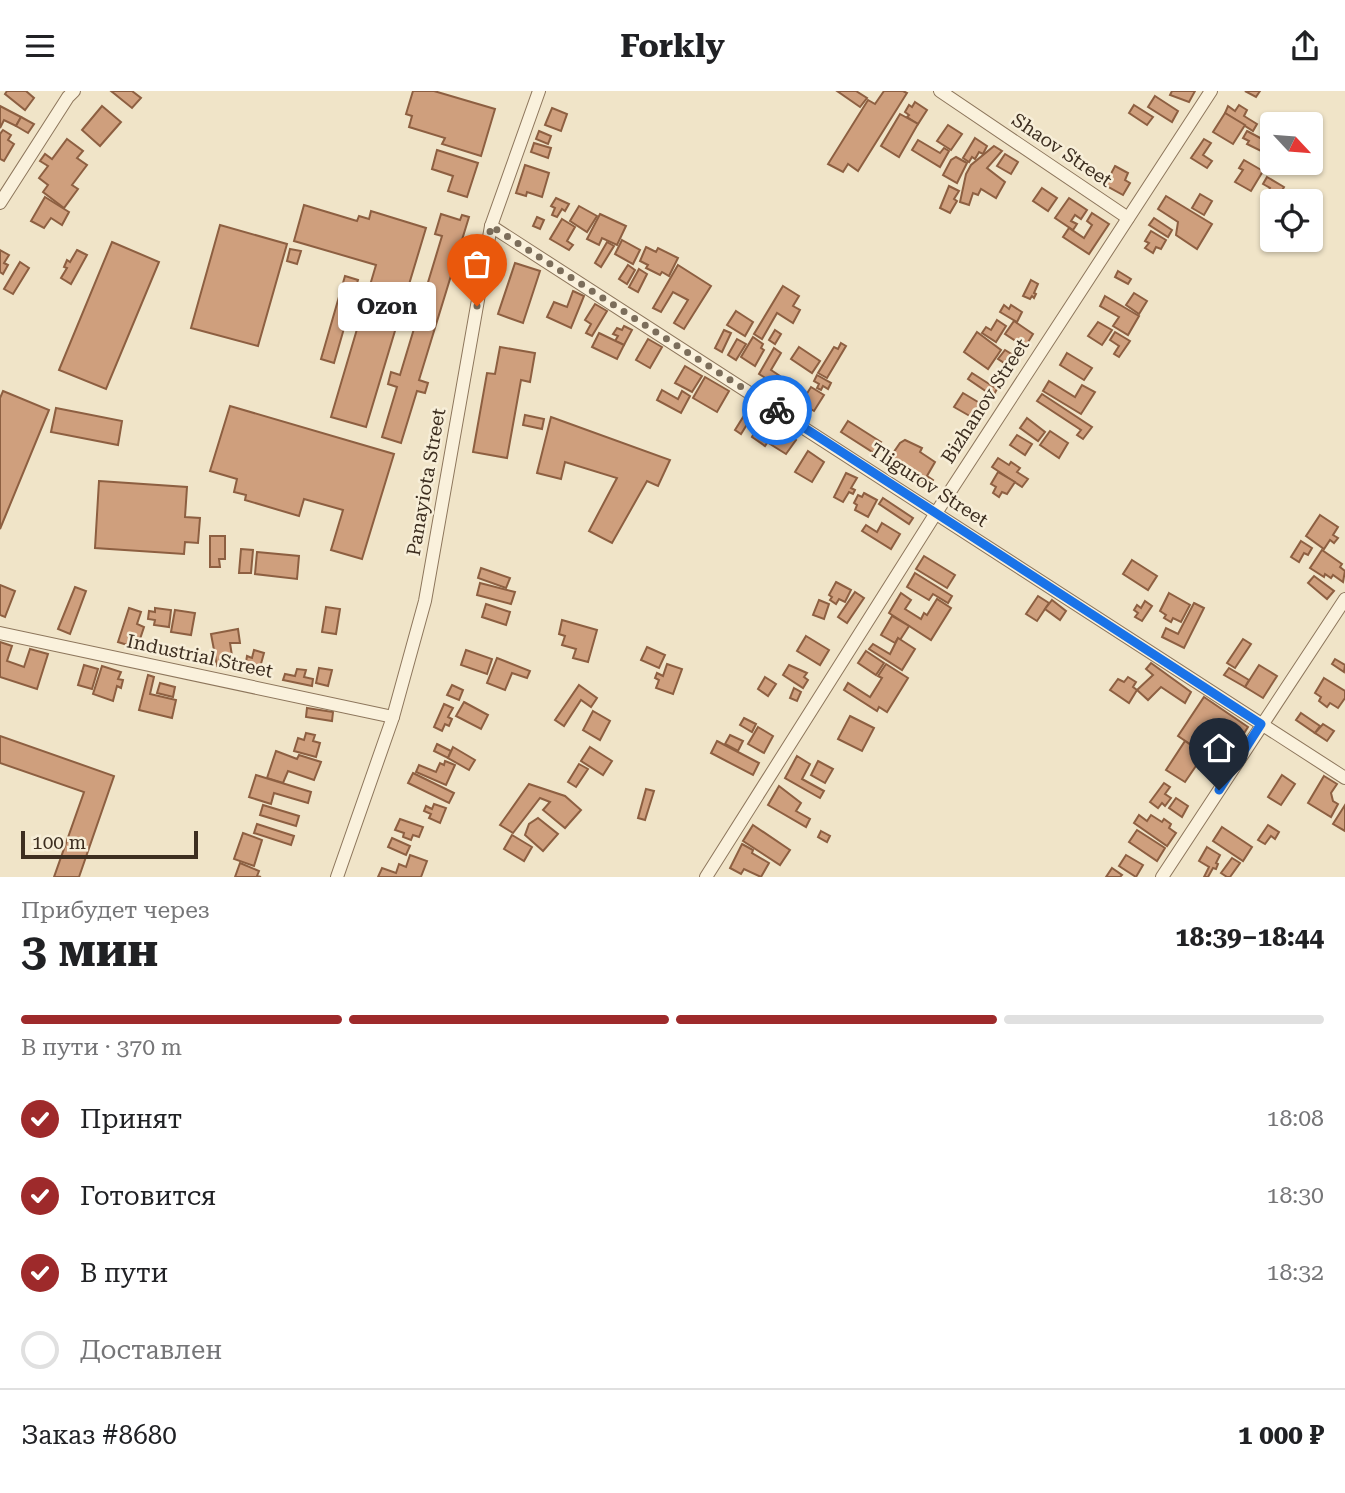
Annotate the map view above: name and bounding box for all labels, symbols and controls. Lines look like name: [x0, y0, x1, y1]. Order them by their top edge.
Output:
icon: menu: [21, 27, 59, 65]
text: Forkly: [620, 27, 725, 65]
icon: share: [1286, 27, 1324, 65]
street label: Shaov Street: [1008, 108, 1116, 192]
north arrow: [1260, 112, 1323, 175]
map controls: [1260, 112, 1323, 252]
button: locate: [1260, 189, 1323, 252]
pin: [447, 234, 507, 306]
icon: bag: [458, 245, 496, 283]
callout: Ozon: [337, 281, 435, 331]
text: Ozon: [357, 293, 417, 320]
street label: Bizhanov Street: [936, 334, 1034, 468]
courier: [742, 375, 812, 445]
icon: bike: [758, 391, 796, 429]
street label: Panayiota Street: [402, 406, 450, 558]
street label: Tligurov Street: [865, 438, 993, 532]
street label: Industrial Street: [125, 629, 275, 683]
pin: [1189, 718, 1249, 790]
icon: home: [1200, 729, 1238, 767]
scale bar: [21, 828, 198, 860]
text: 100 m: [32, 831, 86, 854]
text: Прибудет через: [21, 897, 210, 924]
text: 18:39–18:44: [1175, 922, 1324, 952]
text: 3 мин: [21, 923, 158, 977]
text: В пути · 370 m: [21, 1034, 182, 1061]
icon: check: [21, 1100, 59, 1138]
text: Принят: [80, 1104, 182, 1134]
text: 18:08: [1267, 1105, 1324, 1132]
icon: check: [21, 1177, 59, 1215]
text: Готовится: [80, 1181, 216, 1211]
text: 18:30: [1267, 1182, 1324, 1209]
icon: check: [21, 1254, 59, 1292]
text: В пути: [80, 1258, 168, 1288]
text: 18:32: [1267, 1259, 1324, 1286]
text: Доставлен: [80, 1335, 222, 1365]
text: Заказ #8680: [21, 1420, 177, 1450]
text: 1 000 ₽: [1238, 1420, 1324, 1450]

